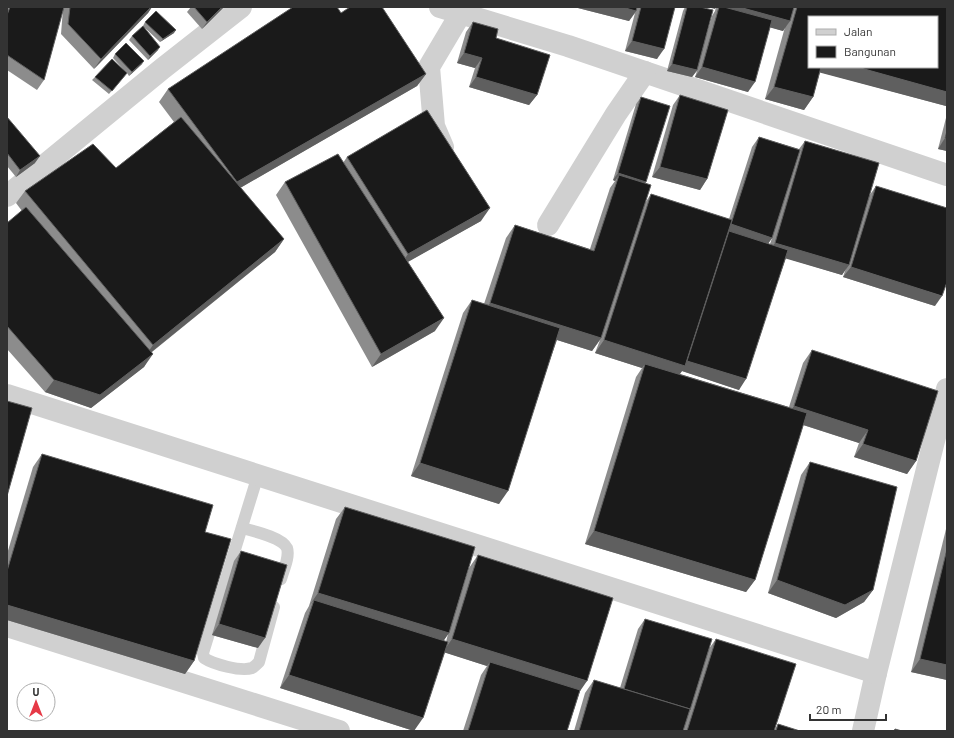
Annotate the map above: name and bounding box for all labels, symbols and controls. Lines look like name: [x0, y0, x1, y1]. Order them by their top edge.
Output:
legend: [808, 16, 938, 68]
text: Jalan: [844, 24, 872, 38]
text: Bangunan: [844, 44, 896, 58]
north arrow: [16, 682, 56, 722]
text: U: [33, 685, 40, 698]
scale bar: [810, 696, 886, 722]
text: 20 m: [816, 702, 842, 716]

